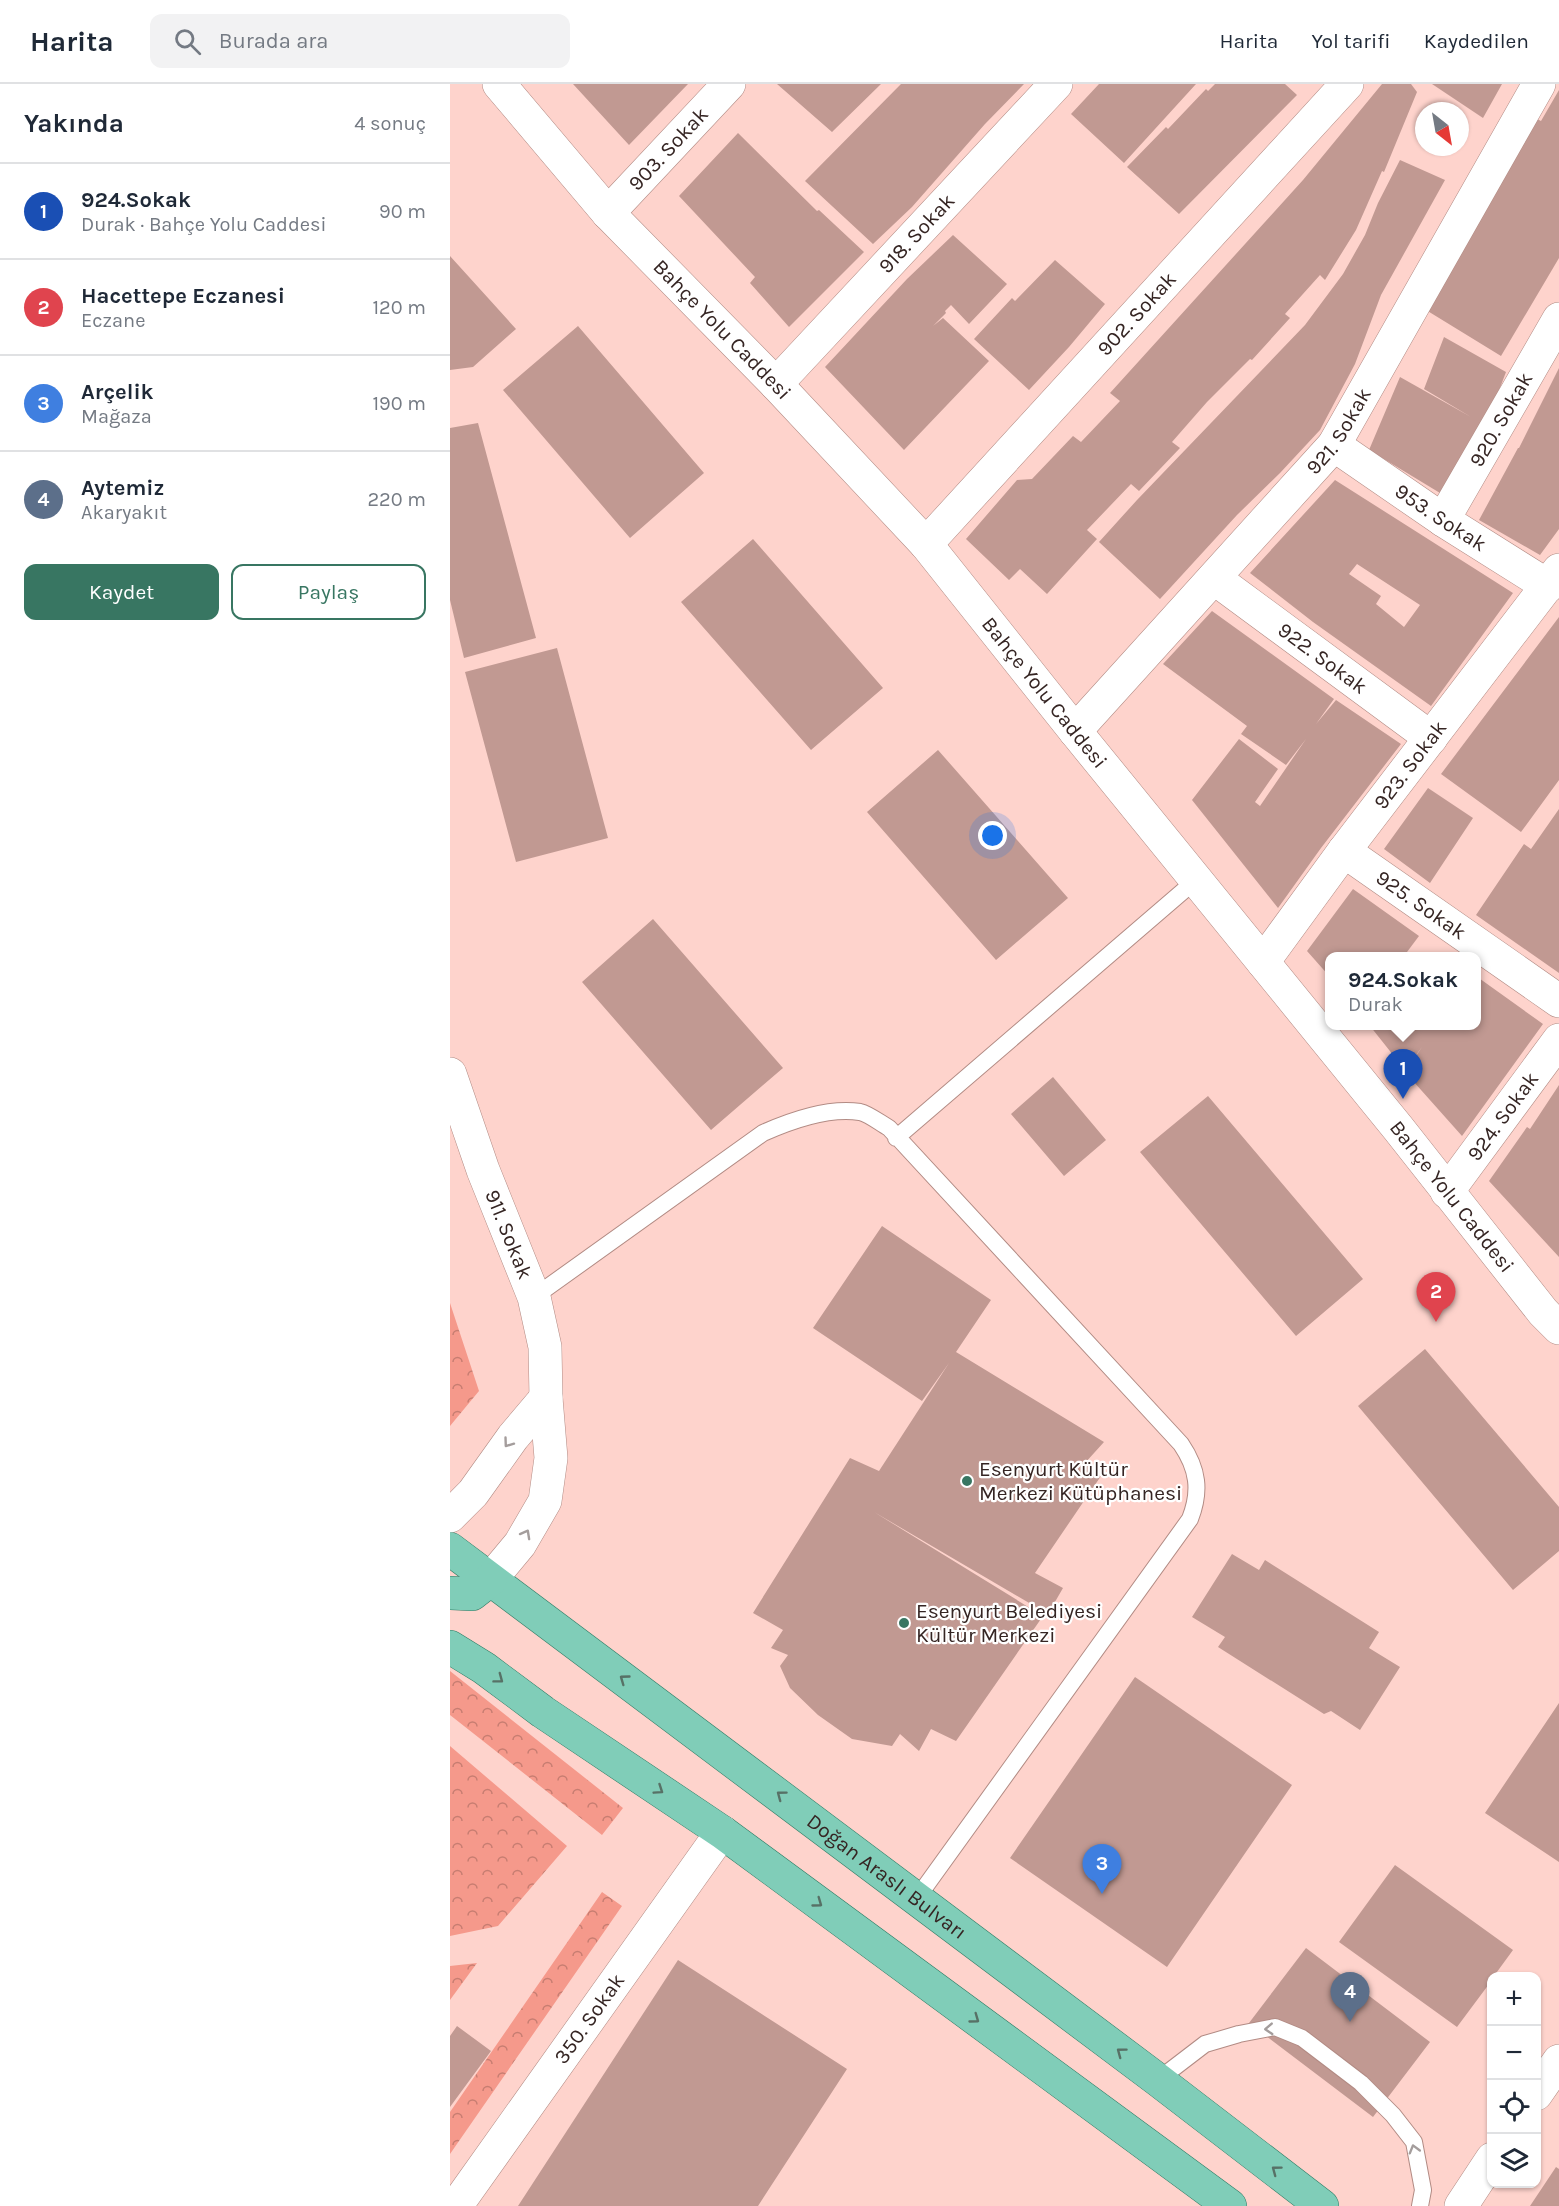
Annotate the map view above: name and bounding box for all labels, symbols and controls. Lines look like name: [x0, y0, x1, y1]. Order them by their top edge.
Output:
search box: [150, 14, 570, 68]
text: Harita: [30, 25, 114, 58]
icon: search: [171, 25, 204, 58]
text: Burada ara: [219, 28, 328, 54]
text: Harita: [1219, 29, 1278, 53]
text: Yol tarifi: [1311, 29, 1391, 53]
text: Kaydedilen: [1424, 29, 1529, 53]
street label: 903. Sokak: [623, 102, 713, 195]
north arrow: [1415, 102, 1469, 156]
text: Yakında: [24, 108, 124, 139]
text: 4 sonuç: [354, 112, 426, 135]
text: 924.Sokak: [81, 187, 191, 213]
street label: 918. Sokak: [874, 188, 960, 278]
text: 1: [40, 200, 47, 223]
text: 90 m: [379, 200, 426, 223]
text: Durak · Bahçe Yolu Caddesi: [81, 213, 327, 236]
street label: Bahçe Yolu Caddesi: [648, 254, 796, 404]
street label: 902. Sokak: [1092, 267, 1181, 361]
text: Hacettepe Eczanesi: [81, 283, 285, 309]
text: 2: [37, 296, 50, 319]
text: 120 m: [372, 296, 426, 319]
text: Eczane: [81, 309, 145, 332]
street label: 920. Sokak: [1464, 368, 1538, 471]
text: Arçelik: [81, 379, 154, 405]
street label: 921. Sokak: [1301, 383, 1376, 479]
text: 3: [37, 392, 50, 415]
text: 190 m: [372, 392, 426, 415]
text: Mağaza: [81, 405, 152, 428]
text: Aytemiz: [81, 475, 164, 501]
street label: 953. Sokak: [1390, 479, 1491, 556]
text: 4: [38, 488, 49, 511]
text: 220 m: [367, 488, 426, 511]
text: Akaryakıt: [81, 501, 167, 524]
button: Kaydet: [24, 564, 219, 620]
button: Paylaş: [231, 564, 426, 620]
street label: Bahçe Yolu Caddesi: [977, 612, 1112, 773]
street label: 922. Sokak: [1273, 617, 1372, 699]
street label: 923. Sokak: [1369, 716, 1451, 814]
your location: [978, 821, 1007, 850]
street label: 925. Sokak: [1371, 865, 1471, 945]
popup: [1325, 952, 1481, 1030]
text: 924.Sokak: [1348, 967, 1458, 993]
text: Durak: [1348, 993, 1403, 1016]
pin: 1: [1384, 1050, 1422, 1099]
street label: 924. Sokak: [1462, 1067, 1543, 1165]
street label: Bahçe Yolu Caddesi: [1385, 1116, 1519, 1277]
street label: 911. Sokak: [480, 1186, 538, 1283]
pin: 2: [1416, 1272, 1456, 1322]
one-way arrow: [505, 1437, 516, 1448]
place label: Esenyurt Kültür Merkezi Kütüphanesi: [979, 1457, 1182, 1505]
marker: Esenyurt Kültür Merkezi Kütüphanesi: [960, 1474, 974, 1488]
one-way arrow: [519, 1530, 530, 1540]
place label: Esenyurt Belediyesi Kültür Merkezi: [916, 1599, 1102, 1647]
marker: Esenyurt Belediyesi Kültür Merkezi: [897, 1616, 911, 1630]
one-way arrow: [492, 1672, 503, 1683]
one-way arrow: [619, 1675, 630, 1686]
one-way arrow: [653, 1783, 664, 1794]
one-way arrow: [776, 1792, 787, 1803]
street label: Doğan Araslı Bulvarı: [802, 1809, 971, 1944]
pin: 3: [1082, 1844, 1122, 1894]
one-way arrow: [812, 1896, 823, 1907]
street label: 350. Sokak: [549, 1969, 630, 2068]
pin: 4: [1330, 1972, 1370, 2022]
map controls: [1487, 1972, 1541, 2188]
button: +: [1487, 1972, 1541, 2026]
one-way arrow: [969, 2012, 980, 2023]
one-way arrow: [1265, 2023, 1274, 2036]
button: −: [1487, 2026, 1541, 2080]
one-way arrow: [1116, 2048, 1127, 2059]
button: locate: [1487, 2080, 1541, 2134]
button: layers: [1487, 2134, 1541, 2188]
one-way arrow: [1409, 2144, 1422, 2154]
one-way arrow: [1271, 2166, 1282, 2177]

